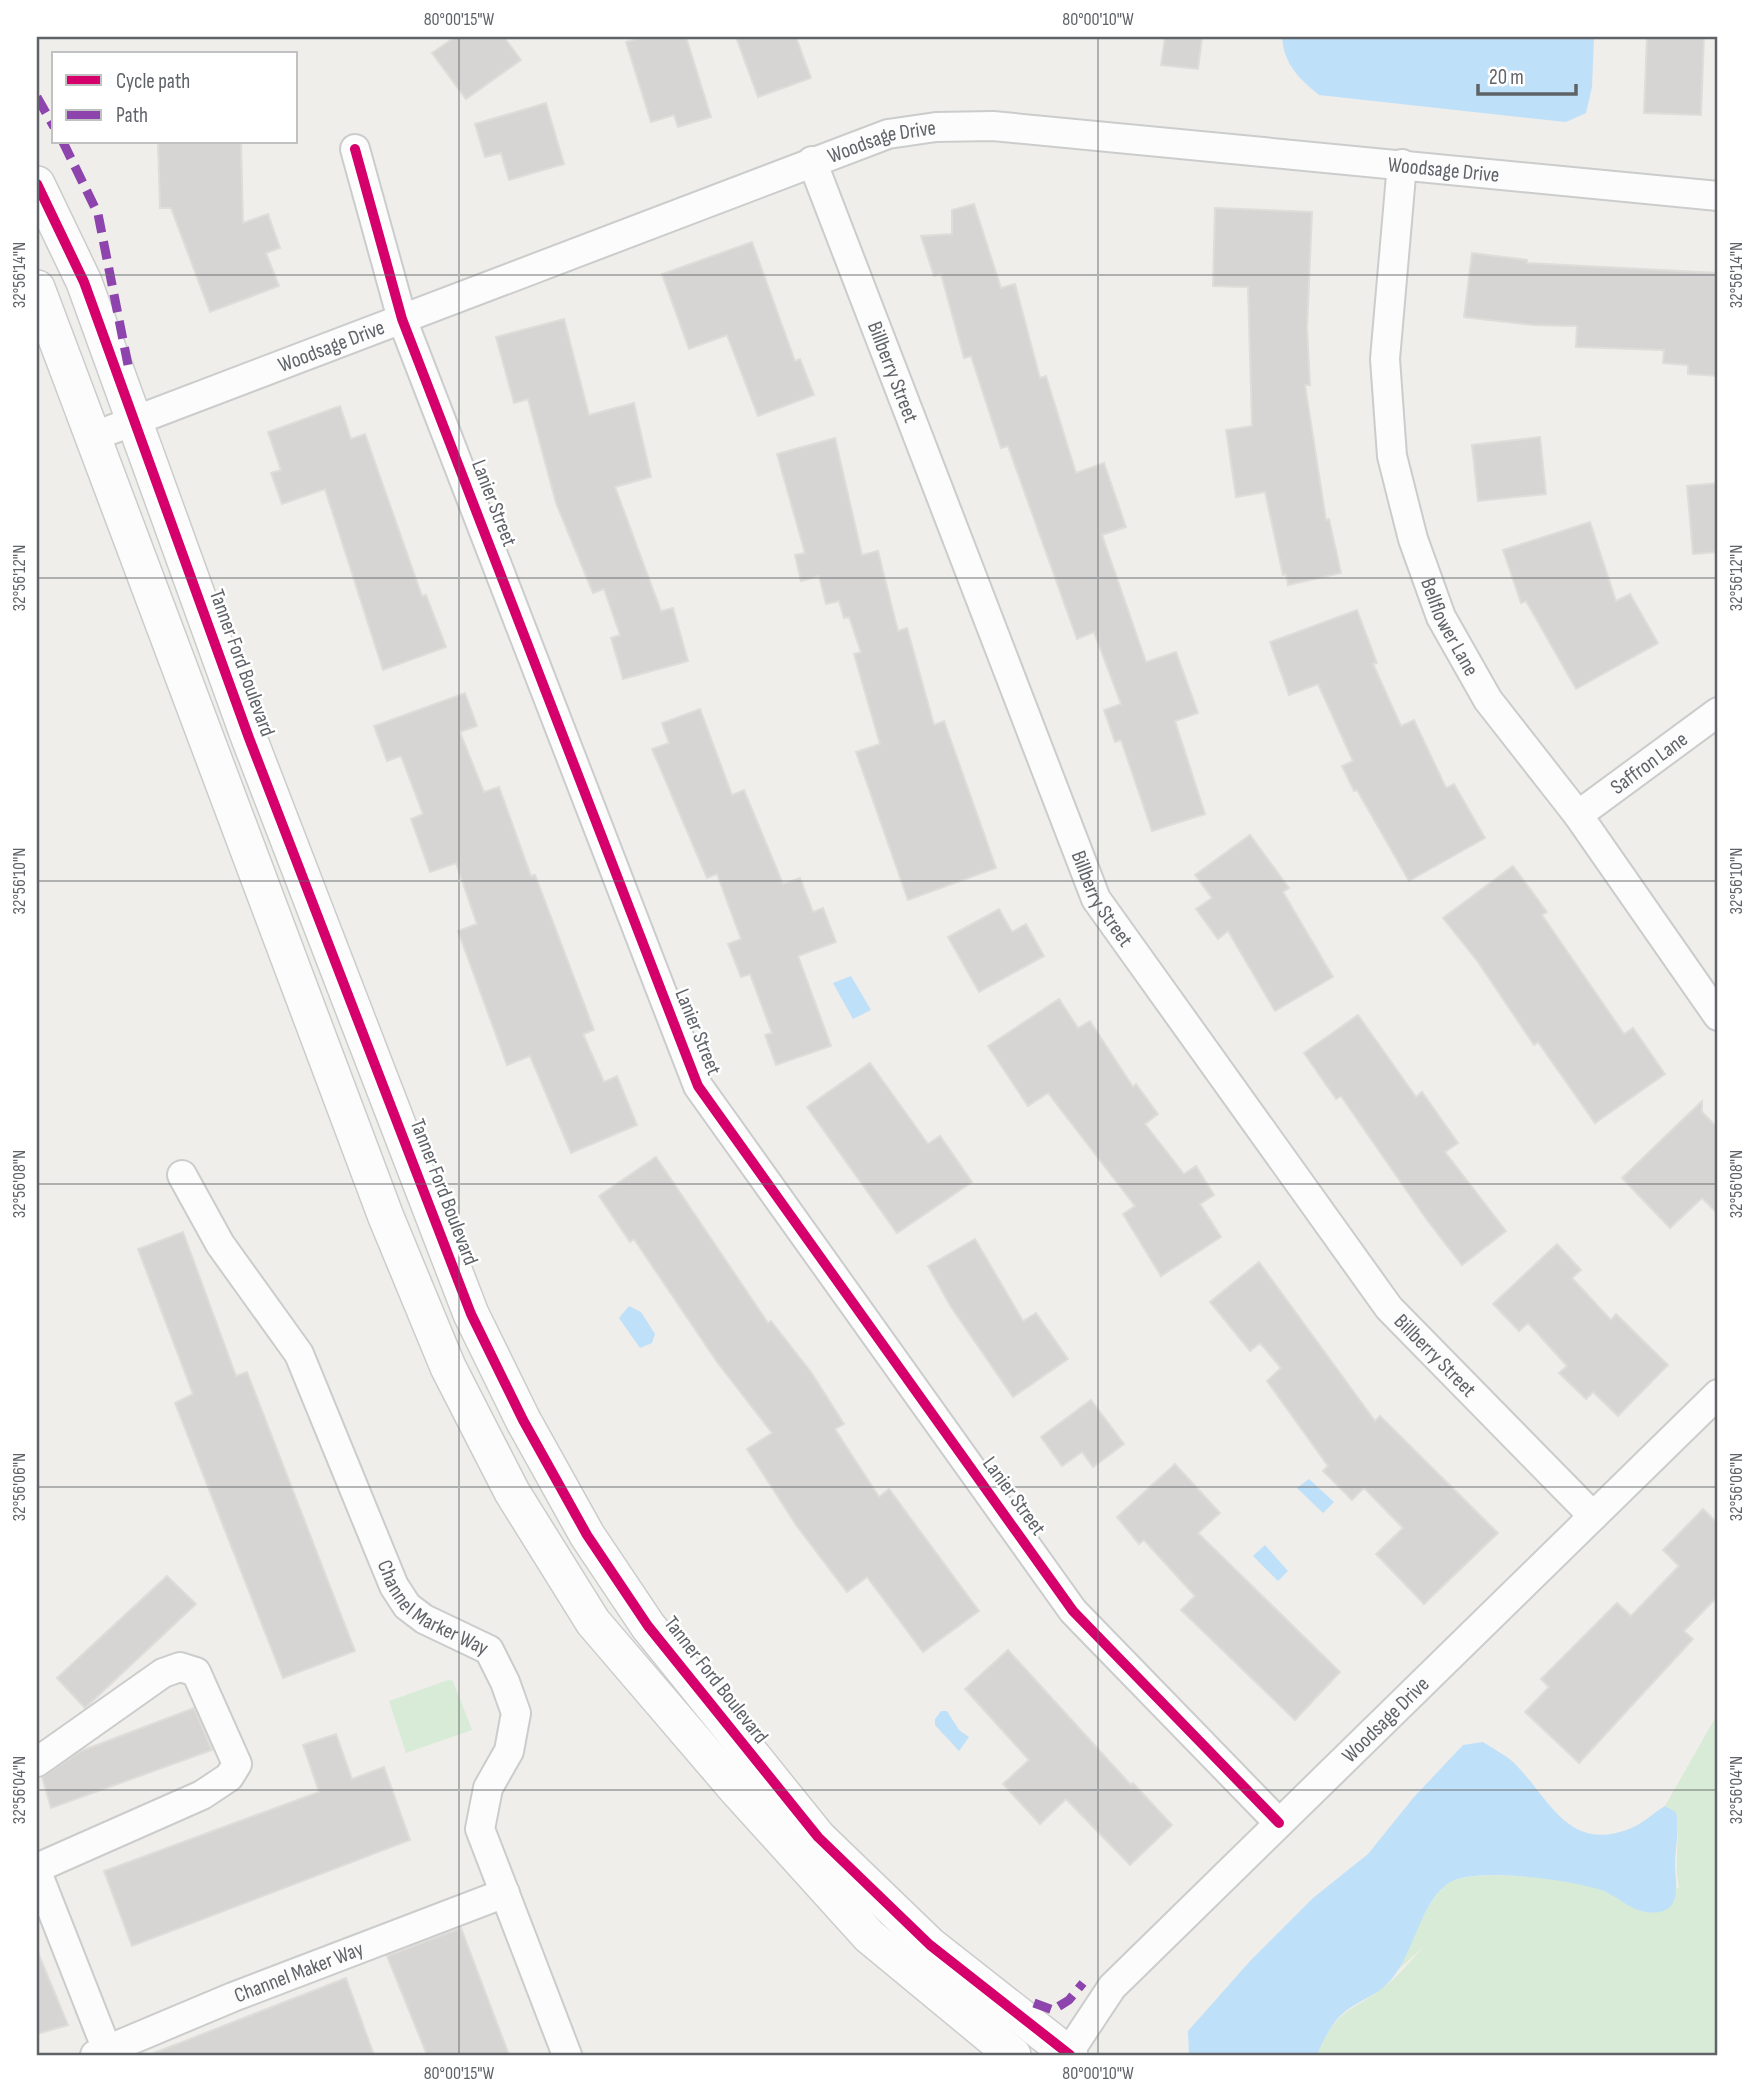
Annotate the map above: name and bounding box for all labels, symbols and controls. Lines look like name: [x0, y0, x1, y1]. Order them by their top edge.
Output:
text: 80°00'15"W: [424, 9, 495, 30]
text: 80°00'10"W: [1062, 9, 1134, 30]
legend: [52, 52, 298, 144]
scale bar: [1478, 52, 1576, 96]
text: 20 m: [1489, 65, 1524, 90]
text: Cycle path: [116, 69, 190, 94]
text: Path: [116, 103, 148, 128]
street label: Woodsage Drive: [824, 115, 938, 168]
street label: Woodsage Drive: [1387, 152, 1501, 187]
text: 32°56'14"N: [9, 242, 30, 308]
text: 32°56'14"N: [1726, 242, 1747, 308]
street label: Woodsage Drive: [275, 314, 388, 378]
street label: Billberry Street: [862, 318, 924, 426]
street label: Lanier Street: [466, 456, 522, 550]
text: 32°56'12"N: [9, 545, 30, 611]
text: 32°56'12"N: [1726, 545, 1747, 611]
street label: Bellflower Lane: [1416, 575, 1484, 680]
street label: Tanner Ford Boulevard: [204, 586, 280, 740]
street label: Saffron Lane: [1606, 726, 1692, 799]
text: 32°56'10"N: [9, 847, 30, 915]
street label: Billberry Street: [1066, 847, 1138, 951]
text: 32°56'10"N: [1726, 847, 1747, 915]
street label: Lanier Street: [669, 985, 727, 1079]
street label: Tanner Ford Boulevard: [405, 1115, 483, 1269]
text: 32°56'08"N: [9, 1150, 30, 1218]
text: 32°56'08"N: [1726, 1150, 1747, 1218]
street label: Billberry Street: [1389, 1309, 1481, 1402]
street label: Lanier Street: [977, 1452, 1051, 1540]
text: 32°56'06"N: [9, 1453, 30, 1521]
text: 32°56'06"N: [1726, 1453, 1747, 1521]
street label: Channel Marker Way: [372, 1556, 493, 1660]
street label: Tanner Ford Boulevard: [659, 1611, 773, 1749]
street label: Woodsage Drive: [1337, 1671, 1434, 1768]
text: 32°56'04"N: [9, 1756, 30, 1824]
text: 32°56'04"N: [1726, 1756, 1747, 1824]
street label: Channel Maker Way: [231, 1936, 367, 2008]
text: 80°00'15"W: [424, 2063, 495, 2084]
text: 80°00'10"W: [1062, 2063, 1134, 2084]

